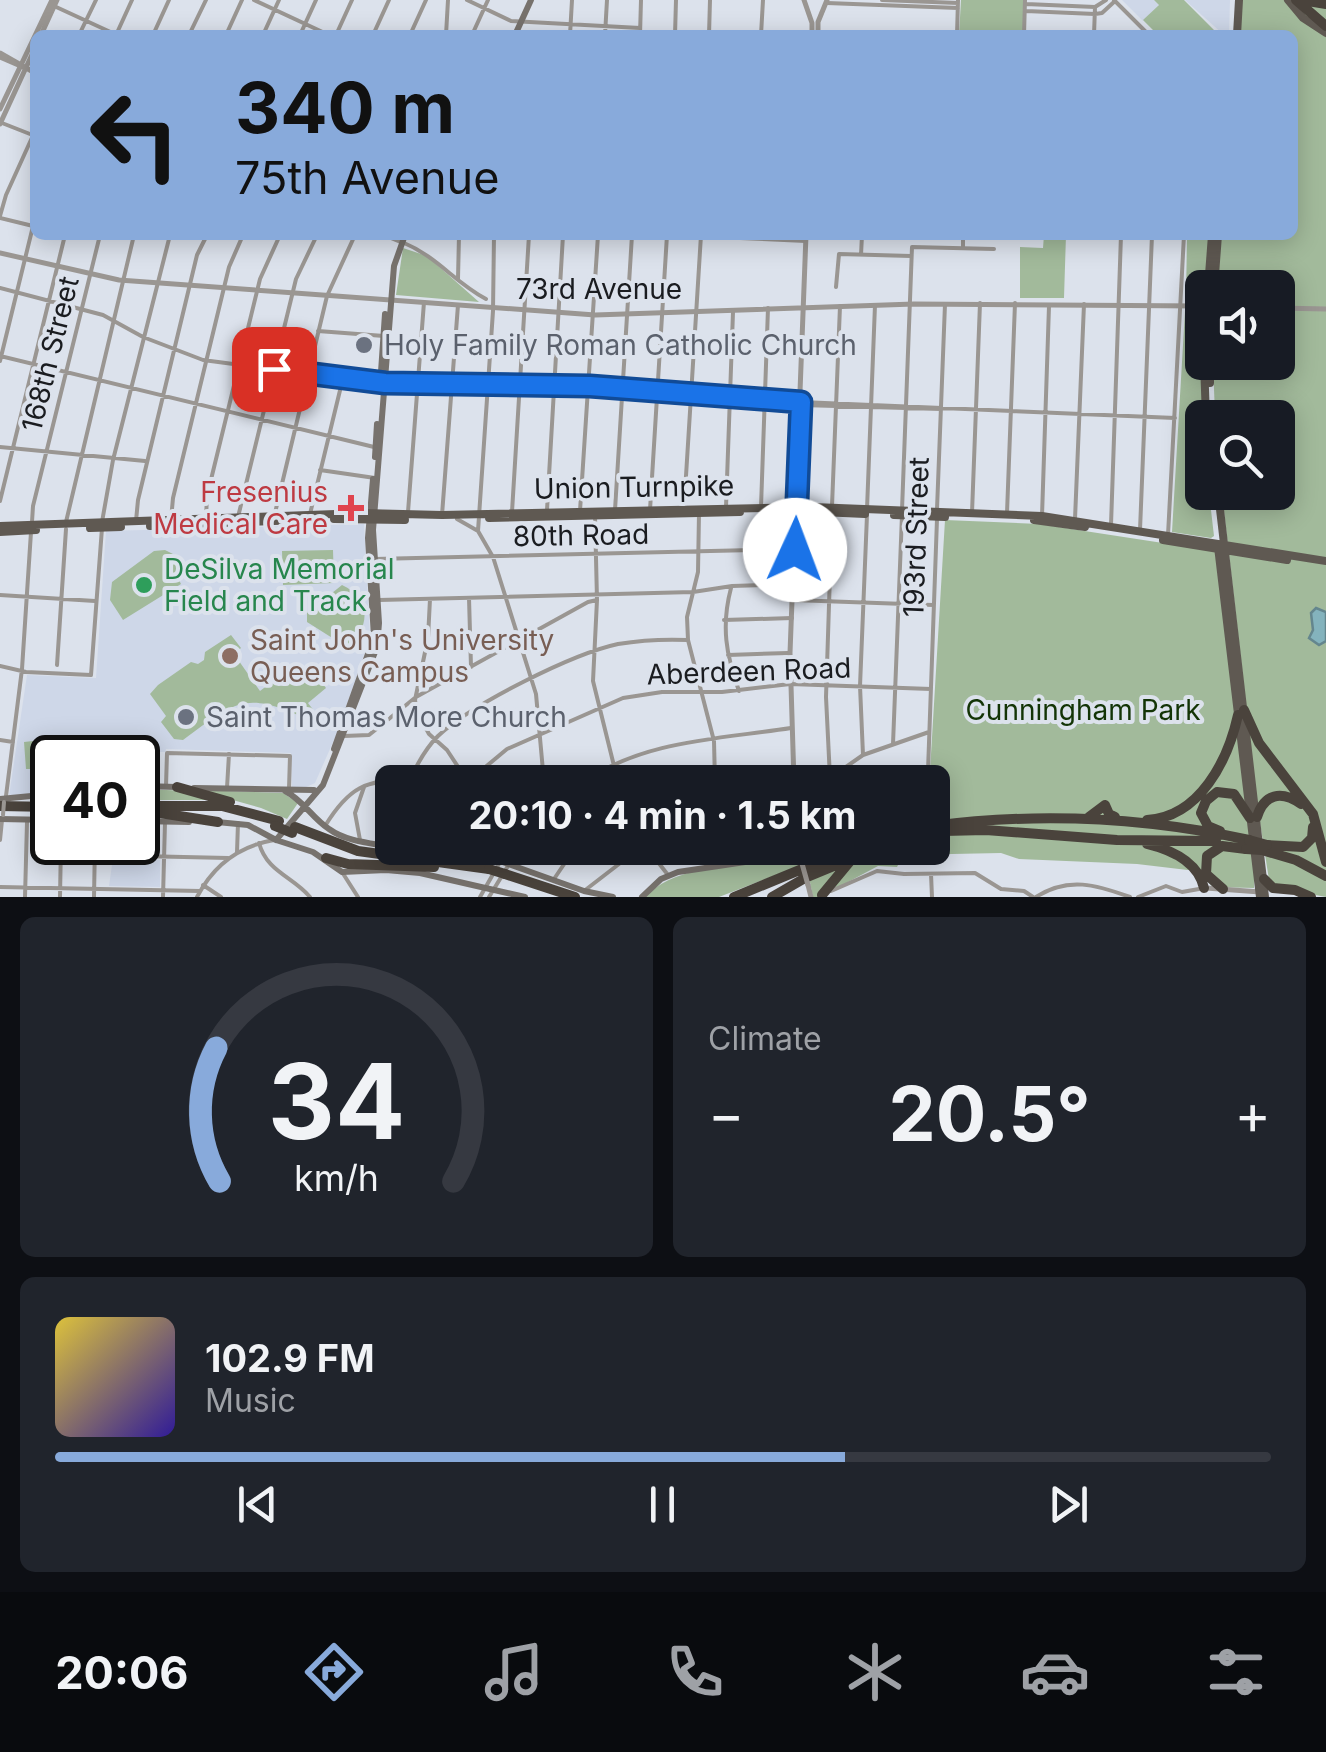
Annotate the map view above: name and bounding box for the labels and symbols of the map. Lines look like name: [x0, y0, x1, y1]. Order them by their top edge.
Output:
street label: 73rd Avenue: [516, 272, 682, 306]
street label: 168th Street: [14, 273, 86, 435]
pin: [232, 327, 317, 412]
place label: Holy Family Roman Catholic Church: [384, 328, 857, 362]
marker: Holy Family Roman Catholic Church: [353, 334, 375, 356]
street label: 193rd Street: [896, 456, 936, 618]
street label: Union Turnpike: [533, 468, 735, 506]
place label: Fresenius Medical Care: [153, 475, 328, 541]
marker: Fresenius Medical Care: [338, 495, 364, 521]
position arrow: [743, 498, 847, 602]
street label: 80th Road: [512, 517, 650, 553]
place label: DeSilva Memorial Field and Track: [164, 552, 395, 618]
marker: DeSilva Memorial Field and Track: [133, 574, 155, 596]
place label: Saint John's University Queens Campus: [250, 623, 554, 689]
marker: Saint John's University Queens Campus: [219, 645, 241, 667]
street label: Aberdeen Road: [646, 650, 852, 692]
park label: Cunningham Park: [965, 693, 1201, 727]
place label: Saint Thomas More Church: [206, 700, 567, 734]
marker: Saint Thomas More Church: [175, 706, 197, 728]
speed limit sign: 40: [30, 735, 160, 865]

